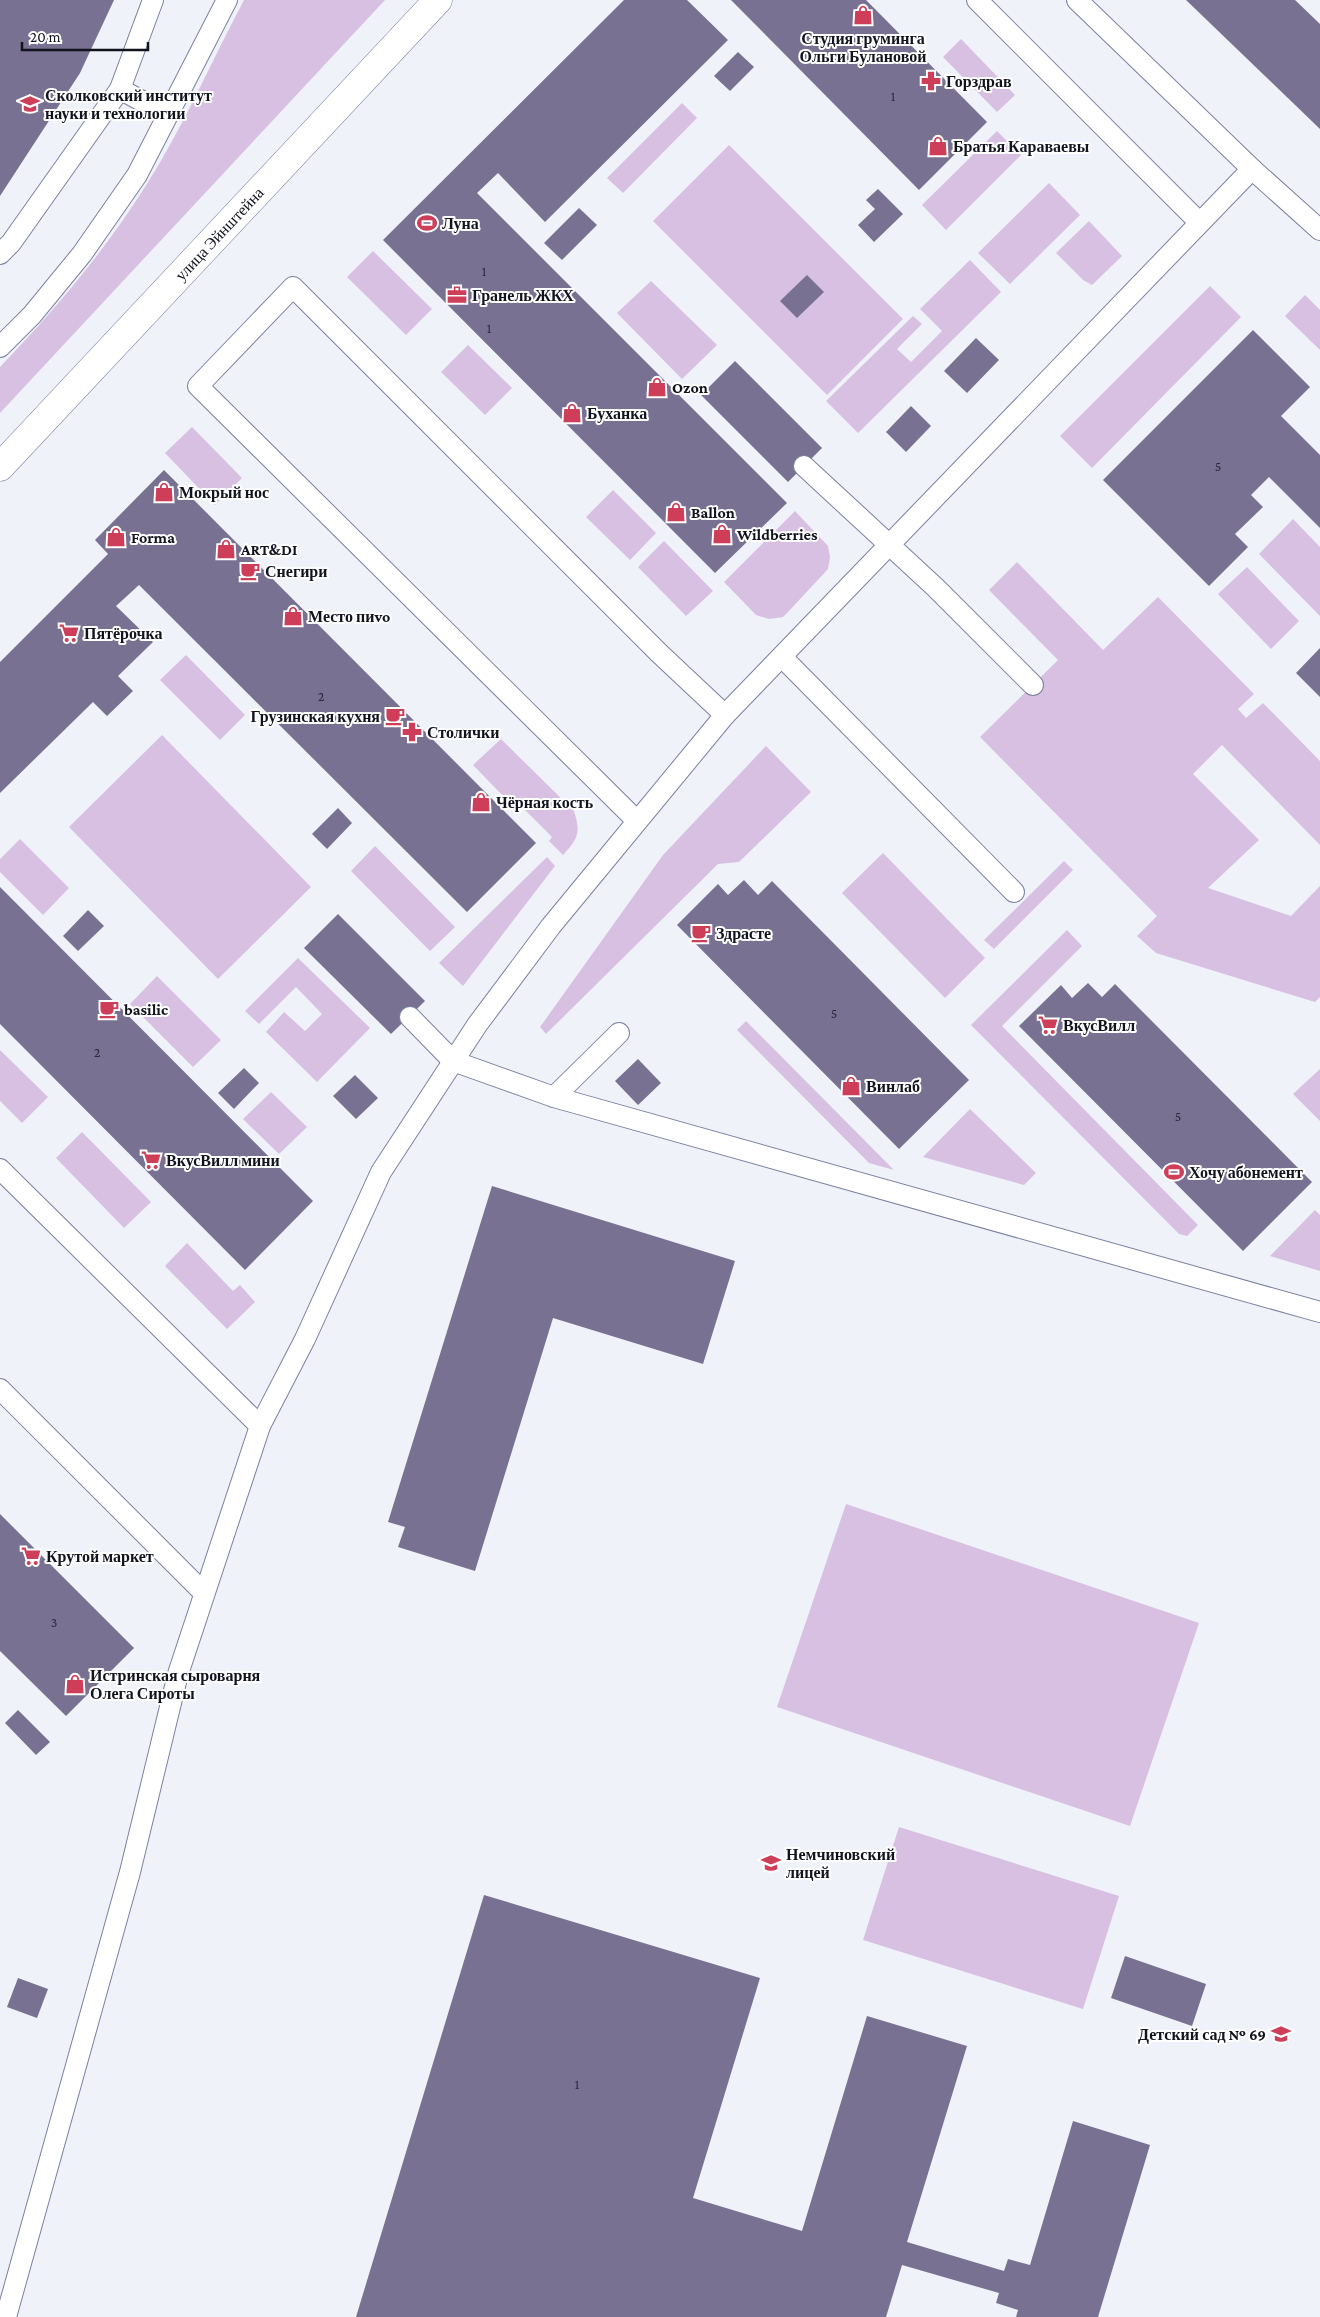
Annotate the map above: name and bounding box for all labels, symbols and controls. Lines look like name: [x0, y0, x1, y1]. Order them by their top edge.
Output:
shop icon: Студия груминга Ольги Булановой: [852, 4, 874, 26]
scale bar: [22, 20, 149, 52]
text: 20 m: [30, 29, 61, 45]
place label: Студия груминга Ольги Булановой: [800, 30, 926, 66]
pharmacy icon: Горздрав: [920, 70, 942, 92]
place label: Горздрав: [946, 73, 1012, 91]
place label: Сколковский институт науки и технологии: [45, 87, 212, 123]
house number: 1: [891, 88, 896, 104]
school or university icon: Сколковский институт науки и технологии: [19, 93, 41, 115]
shop icon: Братья Караваевы: [927, 135, 949, 157]
place label: Братья Караваевы: [953, 138, 1090, 156]
street label: улица Эйнштейна: [172, 184, 267, 285]
sports icon: Луна: [416, 212, 438, 234]
place label: Луна: [442, 215, 479, 233]
house number: 1: [482, 263, 487, 279]
office icon: Гранель ЖКХ: [446, 284, 468, 306]
place label: Гранель ЖКХ: [472, 287, 574, 305]
house number: 1: [487, 320, 492, 336]
shop icon: Ozon: [646, 376, 668, 398]
place label: Ozon: [672, 379, 708, 396]
shop icon: Буханка: [561, 402, 583, 424]
place label: Буханка: [587, 405, 647, 423]
house number: 5: [1215, 458, 1221, 474]
shop icon: Мокрый нос: [153, 481, 175, 503]
place label: Мокрый нос: [179, 484, 269, 502]
shop icon: Ballon: [665, 501, 687, 523]
place label: Ballon: [691, 504, 735, 521]
shop icon: Wildberries: [711, 523, 733, 545]
shop icon: Forma: [105, 526, 127, 548]
place label: Wildberries: [736, 526, 818, 543]
place label: Forma: [131, 529, 175, 546]
shop icon: ART&DI: [215, 538, 237, 560]
place label: ART&DI: [240, 541, 297, 558]
cafe icon: Снегири: [239, 560, 261, 582]
place label: Снегири: [265, 563, 327, 581]
shop icon: Место пиvo: [282, 605, 304, 627]
place label: Место пиvo: [308, 608, 390, 625]
supermarket icon: Пятёрочка: [58, 622, 80, 644]
place label: Пятёрочка: [84, 625, 163, 643]
house number: 2: [318, 688, 325, 704]
cafe icon: Грузинская кухня: [384, 705, 406, 727]
place label: Грузинская кухня: [251, 708, 380, 726]
pharmacy icon: Столички: [401, 721, 423, 743]
place label: Столички: [427, 724, 499, 741]
shop icon: Чёрная кость: [470, 791, 492, 813]
place label: Чёрная кость: [496, 794, 594, 812]
cafe icon: Здрасте: [690, 922, 712, 944]
place label: Здрасте: [716, 925, 771, 943]
cafe icon: basilic: [98, 998, 120, 1020]
place label: basilic: [123, 1001, 168, 1018]
house number: 5: [831, 1005, 837, 1021]
supermarket icon: ВкусВилл: [1037, 1014, 1059, 1036]
place label: ВкусВилл: [1063, 1017, 1135, 1035]
house number: 2: [94, 1044, 101, 1060]
shop icon: Винлаб: [840, 1075, 862, 1097]
place label: Винлаб: [866, 1078, 920, 1095]
house number: 5: [1175, 1108, 1181, 1124]
supermarket icon: ВкусВилл мини: [140, 1149, 162, 1171]
place label: ВкусВилл мини: [166, 1152, 280, 1170]
sports icon: Хочу абонемент: [1163, 1161, 1185, 1183]
place label: Хочу абонемент: [1189, 1164, 1303, 1182]
supermarket icon: Крутой маркет: [20, 1545, 42, 1567]
place label: Крутой маркет: [46, 1548, 154, 1566]
house number: 3: [51, 1614, 57, 1630]
place label: Истринская сыроварня Олега Сироты: [90, 1667, 261, 1703]
shop icon: Истринская сыроварня Олега Сироты: [64, 1673, 86, 1695]
place label: Немчиновский лицей: [786, 1846, 895, 1881]
school or university icon: Немчиновский лицей: [760, 1852, 782, 1874]
school or university icon: Детский сад № 69: [1270, 2023, 1292, 2045]
place label: Детский сад № 69: [1138, 2026, 1266, 2044]
house number: 1: [575, 2076, 580, 2092]

